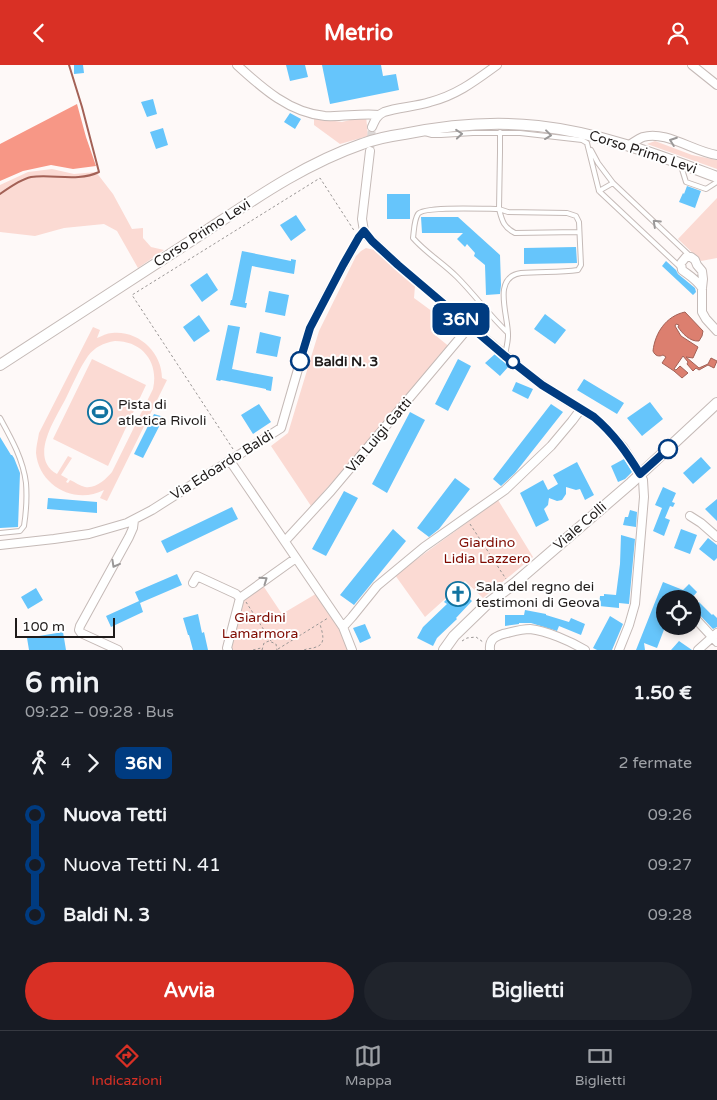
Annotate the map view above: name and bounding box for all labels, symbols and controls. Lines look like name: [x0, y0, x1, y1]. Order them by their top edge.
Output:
icon: back: [25, 19, 53, 47]
icon: person: [664, 19, 692, 47]
text: Metrio: [324, 20, 393, 46]
street label: Corso Primo Levi: [587, 127, 699, 177]
one-way arrow: [455, 129, 463, 140]
one-way arrow: [545, 129, 553, 140]
one-way arrow: [669, 136, 678, 147]
street label: Corso Primo Levi: [150, 195, 254, 271]
one-way arrow: [652, 220, 661, 229]
line badge: 36N: [432, 303, 490, 335]
text: 36N: [442, 308, 480, 330]
marker: Baldi N. 3: [290, 351, 310, 371]
place label: Baldi N. 3: [314, 353, 379, 370]
unlabelled marker: [506, 355, 520, 369]
street label: Via Luigi Gatti: [343, 394, 415, 476]
place label: Pista di atletica Rivoli: [118, 396, 207, 429]
sports icon: Pista di atletica Rivoli: [87, 399, 113, 425]
street label: Via Edoardo Baldi: [167, 427, 277, 503]
unlabelled marker: [658, 439, 678, 459]
street label: Viale Colli: [550, 498, 610, 554]
park label: Giardino Lidia Lazzero: [444, 534, 530, 567]
one-way arrow: [111, 558, 121, 567]
one-way arrow: [258, 577, 268, 586]
place label: Sala del regno dei testimoni di Geova: [476, 578, 600, 611]
church icon: Sala del regno dei testimoni di Geova: [445, 581, 471, 607]
map controls: [656, 590, 701, 635]
button: locate: [656, 590, 701, 635]
park label: Giardini Lamarmora: [222, 609, 298, 642]
scale bar: [15, 615, 115, 638]
text: 100 m: [22, 618, 65, 635]
text: 6 min: [25, 666, 100, 700]
text: 1.50 €: [633, 682, 692, 704]
text: 09:22 – 09:28 · Bus: [25, 702, 174, 722]
icon: walk: [25, 749, 53, 777]
icon: forward: [79, 749, 107, 777]
text: 36N: [125, 752, 162, 774]
text: 4: [61, 753, 71, 773]
text: 2 fermate: [618, 753, 692, 773]
text: Nuova Tetti: [63, 804, 167, 826]
text: 09:26: [648, 805, 692, 825]
text: Nuova Tetti N. 41: [63, 854, 221, 876]
text: 09:27: [648, 855, 692, 875]
text: Baldi N. 3: [63, 904, 150, 926]
text: 09:28: [648, 905, 692, 925]
button: Avvia: [25, 962, 354, 1020]
button: Biglietti: [364, 962, 692, 1020]
tab: Indicazioni: [91, 1042, 162, 1089]
tab: Mappa: [345, 1042, 392, 1089]
tab: Biglietti: [575, 1042, 626, 1089]

